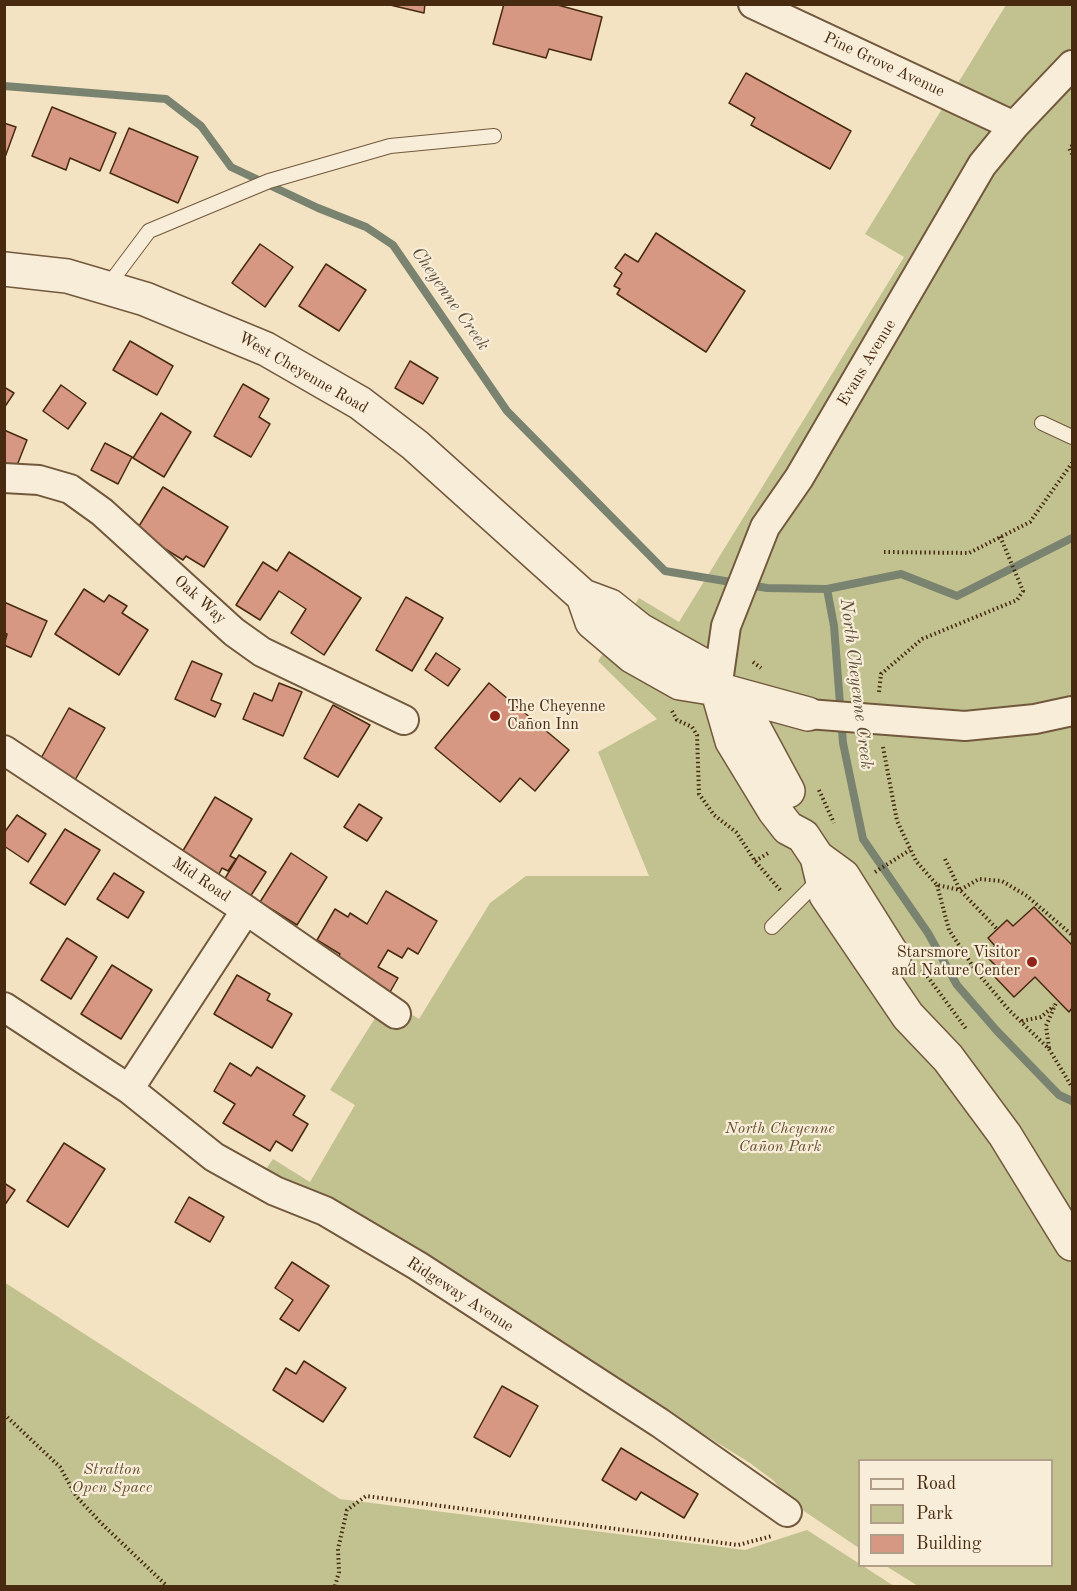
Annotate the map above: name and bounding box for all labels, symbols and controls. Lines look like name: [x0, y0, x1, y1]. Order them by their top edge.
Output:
street label: Pine Grove Avenue: [820, 29, 948, 101]
water label: Cheyenne Creek: [406, 243, 494, 355]
street label: Evans Avenue: [834, 316, 900, 410]
street label: West Cheyenne Road: [235, 328, 371, 418]
street label: Oak Way: [170, 572, 230, 628]
water label: North Cheyenne Creek: [835, 597, 877, 771]
place label: The Cheyenne Cañon Inn: [507, 697, 605, 735]
marker: The Cheyenne Cañon Inn: [488, 709, 502, 723]
street label: Mid Road: [168, 854, 234, 906]
place label: Starsmore Visitor and Nature Center: [892, 943, 1020, 981]
marker: Starsmore Visitor and Nature Center: [1025, 955, 1039, 969]
park label: North Cheyenne Cañon Park: [725, 1119, 835, 1157]
street label: Ridgeway Avenue: [403, 1253, 517, 1337]
legend: [858, 1459, 1053, 1567]
park label: Stratton Open Space: [72, 1460, 152, 1498]
text: Road: [916, 1475, 956, 1493]
text: Park: [916, 1505, 953, 1523]
text: Building: [916, 1535, 981, 1553]

